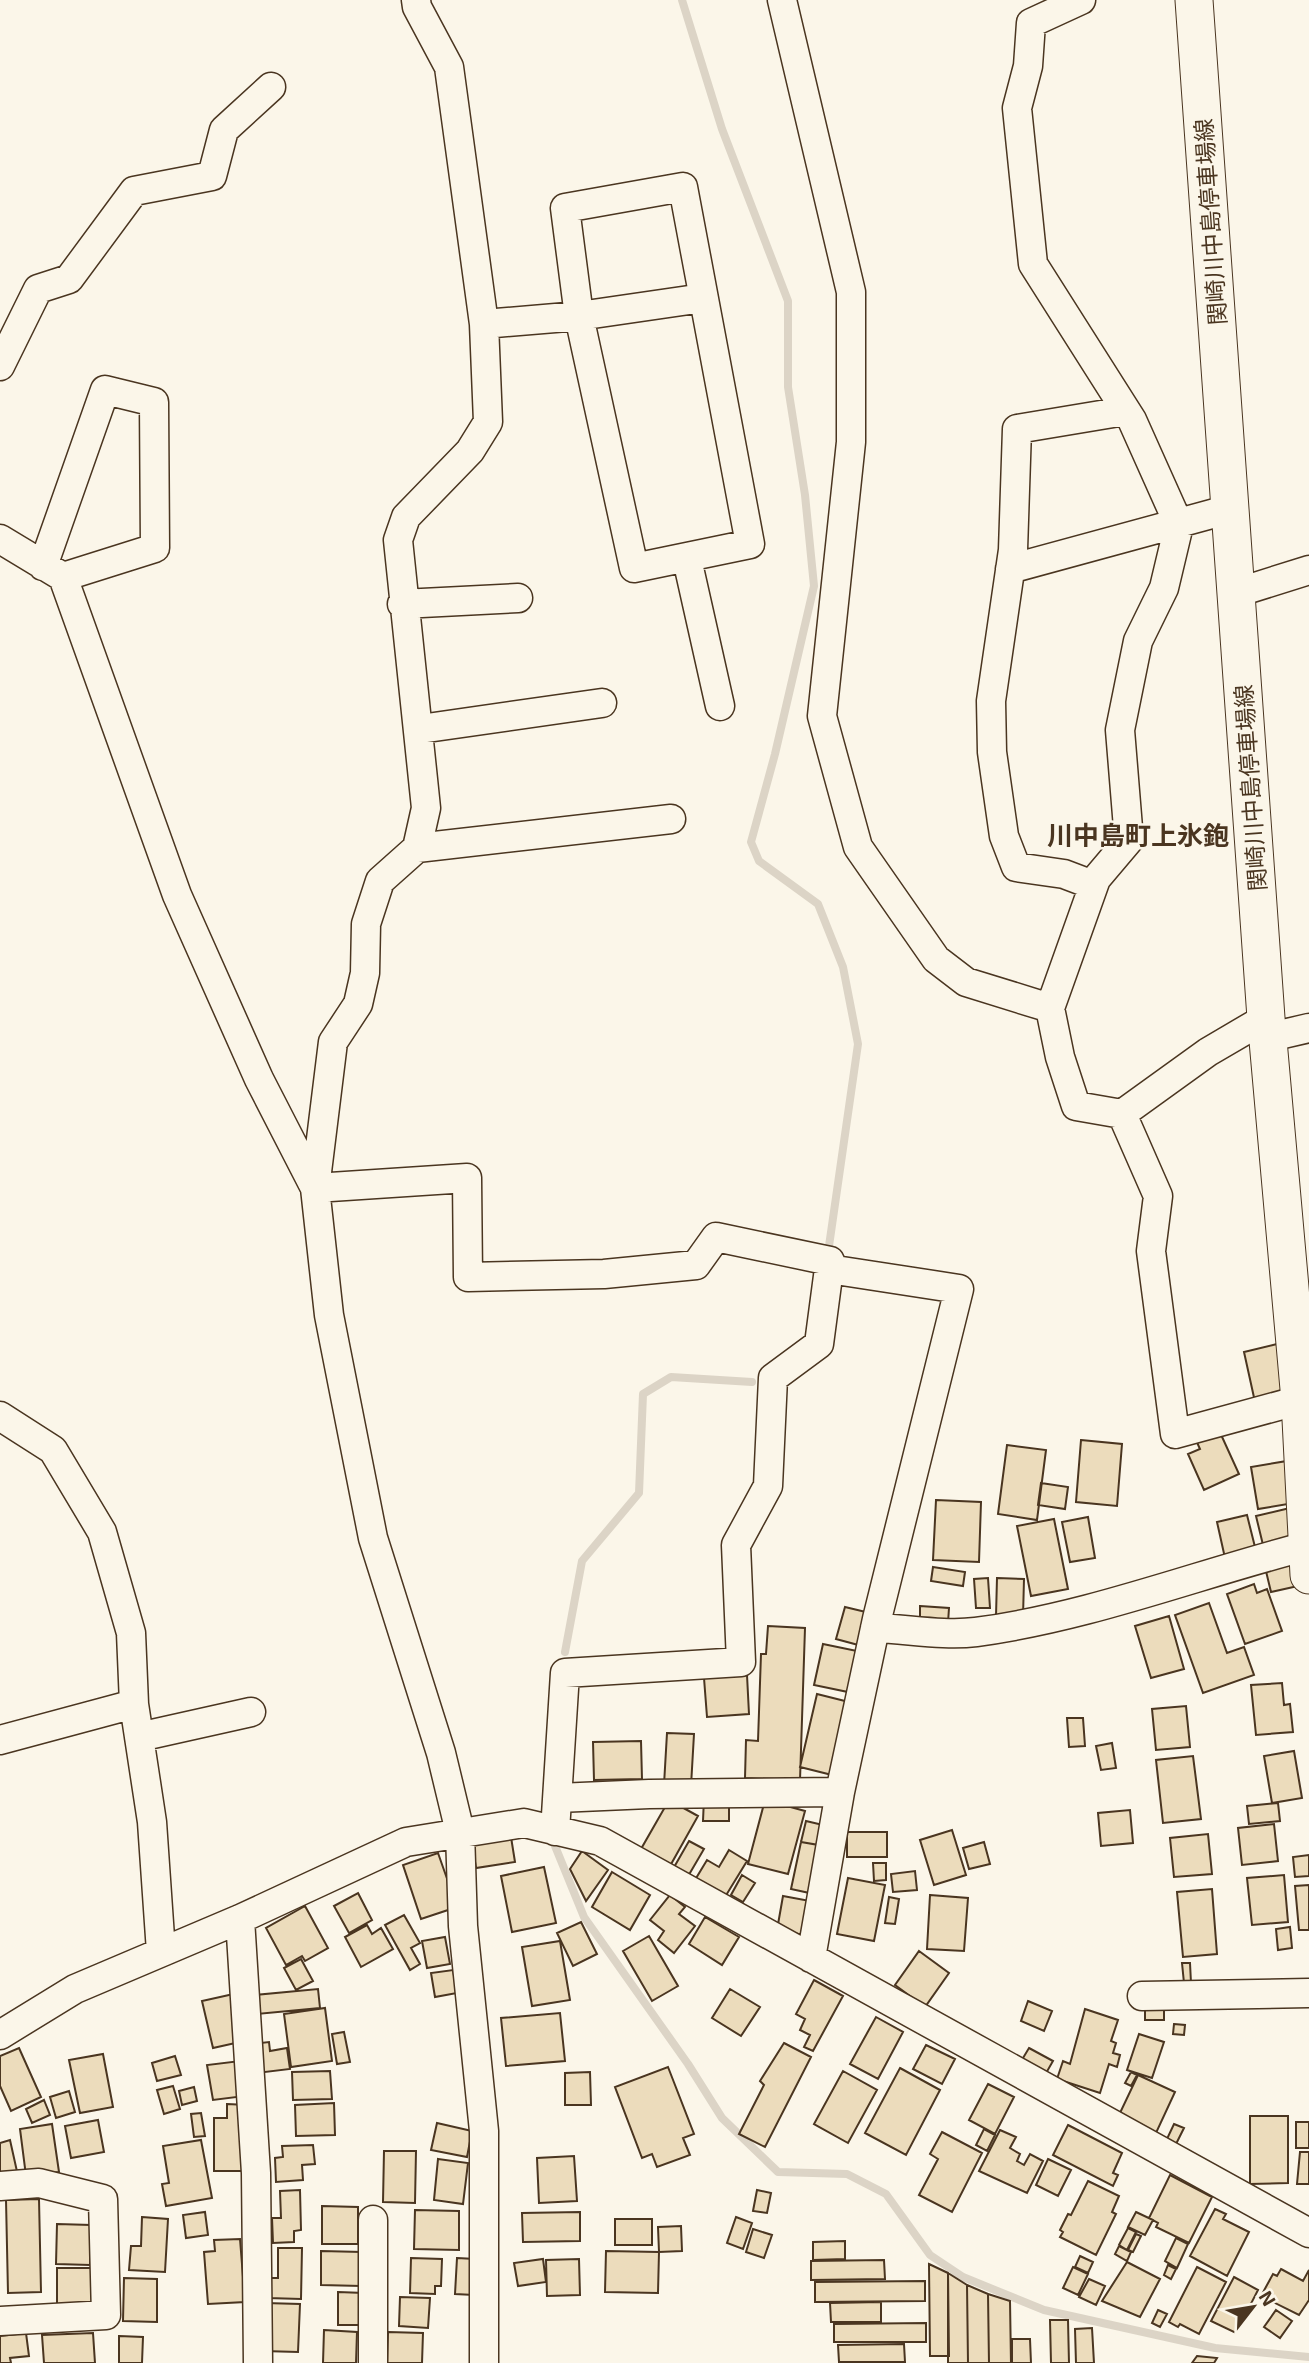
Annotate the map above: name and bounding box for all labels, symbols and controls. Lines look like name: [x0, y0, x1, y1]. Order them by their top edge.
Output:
street label: 関崎川中島停車場線: [1189, 118, 1231, 326]
street label: 関崎川中島停車場線: [1229, 684, 1271, 892]
district label: 川中島町上氷鉋: [1047, 819, 1229, 850]
north arrow: [1218, 2272, 1288, 2342]
text: N: [1255, 2286, 1281, 2310]

